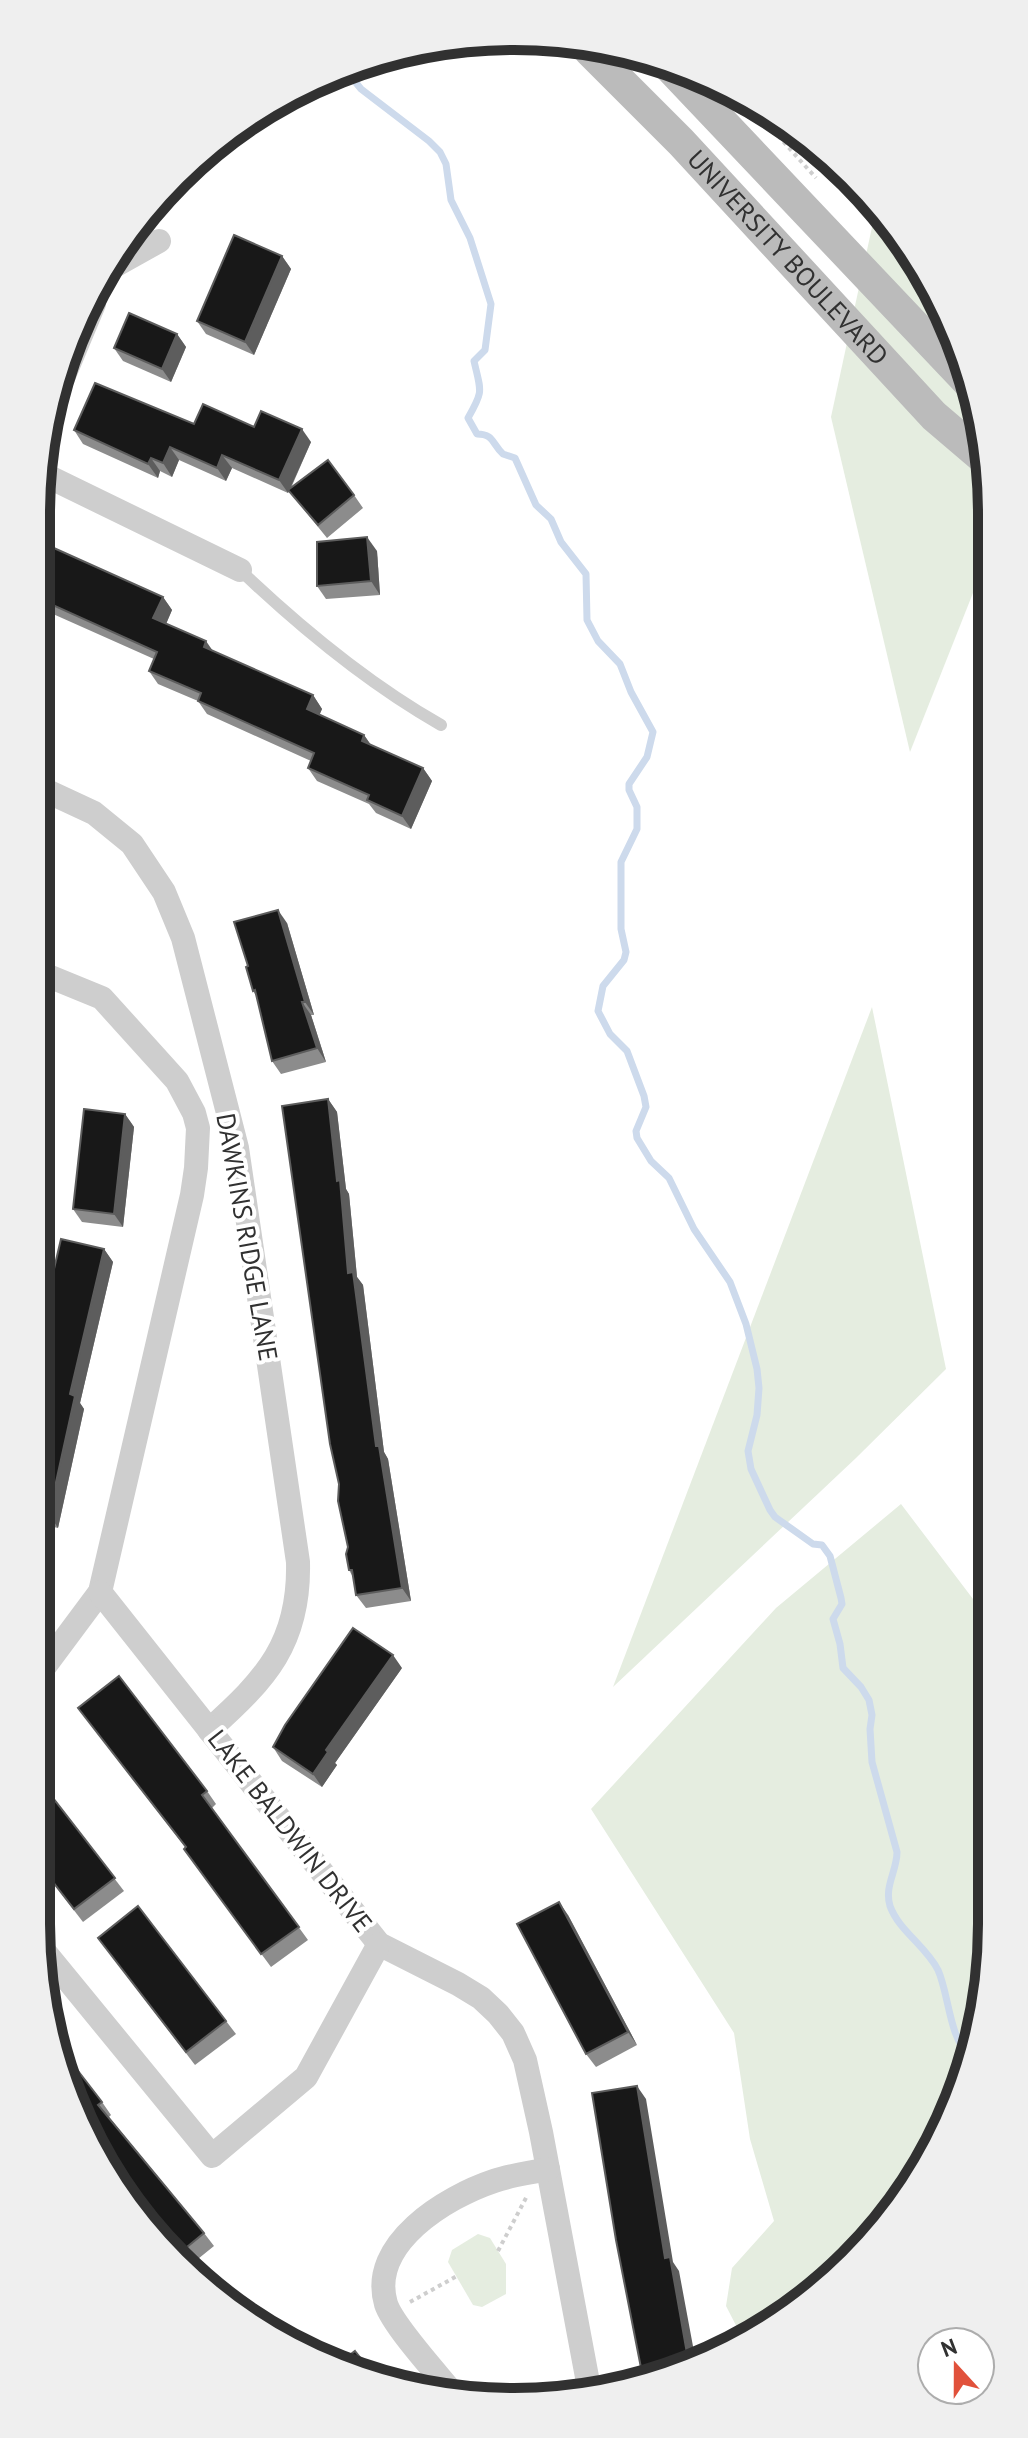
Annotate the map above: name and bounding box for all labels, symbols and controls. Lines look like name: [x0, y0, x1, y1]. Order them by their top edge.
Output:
street label: UNIVERSITY BOULEVARD: [681, 143, 896, 372]
street label: DAWKINS RIDGE LANE: [209, 1110, 286, 1363]
street label: LAKE BALDWIN DRIVE: [201, 1723, 380, 1939]
north arrow: [916, 2326, 996, 2406]
text: N: [937, 2332, 961, 2363]

